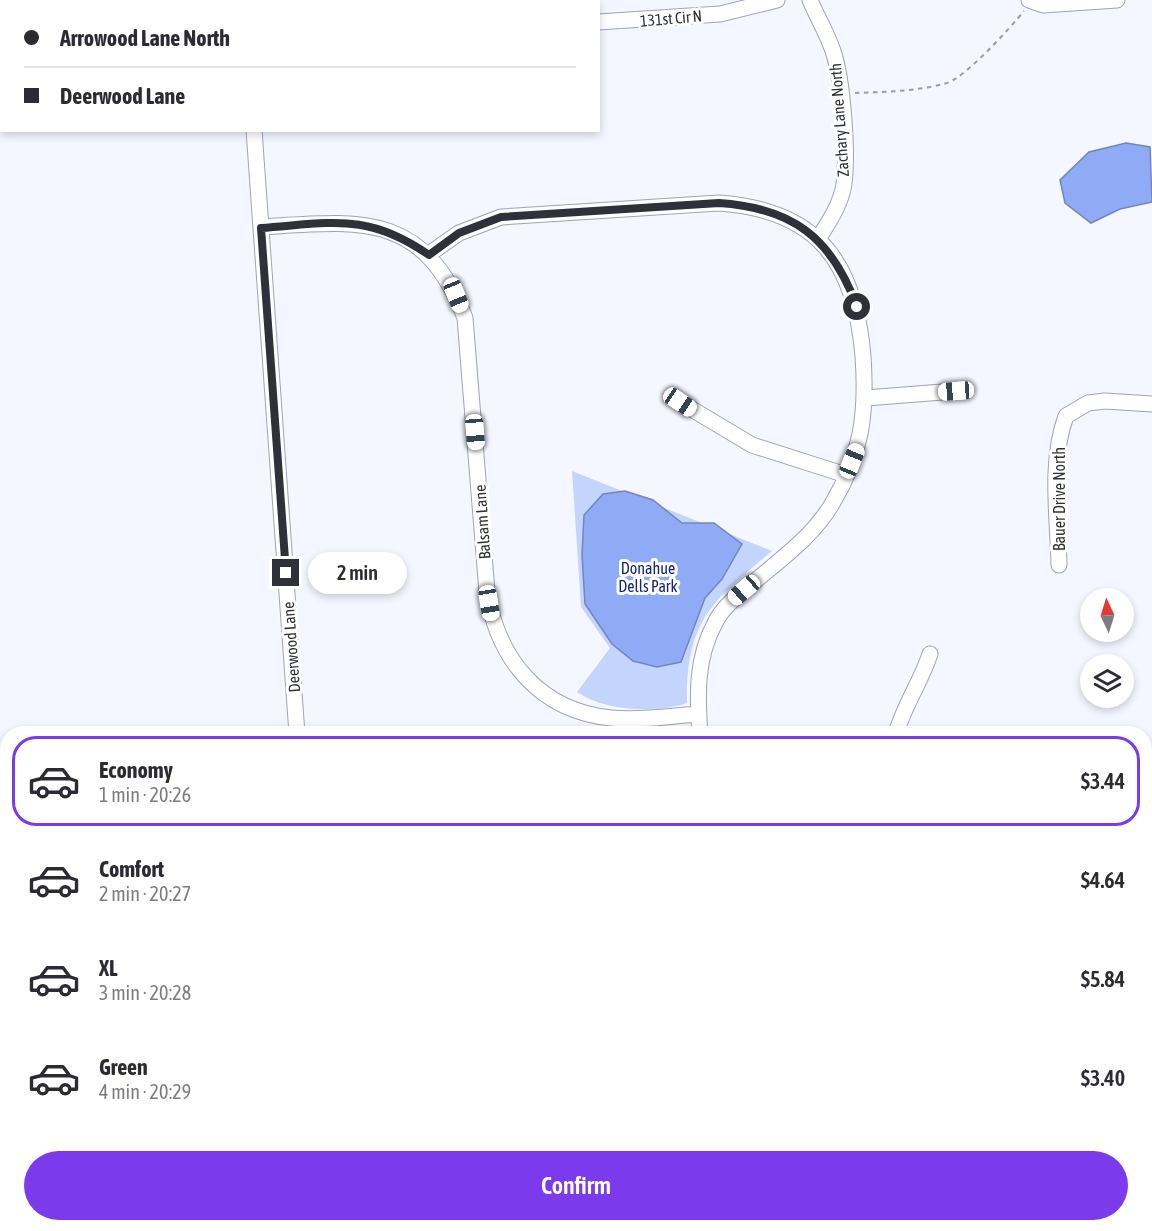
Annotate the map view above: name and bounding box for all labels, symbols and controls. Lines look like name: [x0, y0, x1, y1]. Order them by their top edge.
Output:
street label: 131st Cir N: [639, 6, 703, 30]
text: Arrowood Lane North: [60, 25, 230, 51]
street label: Zachary Lane North: [826, 62, 853, 177]
text: Deerwood Lane: [60, 83, 185, 109]
car: [441, 275, 471, 315]
route start: [843, 293, 870, 320]
car: [937, 381, 975, 401]
car: [660, 384, 700, 420]
car: [464, 413, 486, 451]
car: [837, 441, 867, 481]
street label: Bauer Drive North: [1050, 447, 1068, 551]
street label: Balsam Lane: [470, 484, 494, 560]
callout: 2 min: [307, 552, 406, 594]
route end: [272, 559, 299, 586]
park label: Donahue Dells Park: [618, 559, 678, 595]
text: 2 min: [337, 561, 378, 584]
car: [725, 571, 763, 609]
car: [477, 584, 501, 622]
north arrow: [1080, 588, 1134, 642]
map controls: [1080, 588, 1134, 708]
street label: Deerwood Lane: [279, 601, 303, 693]
button: layers: [1080, 654, 1134, 708]
icon: car: [27, 754, 81, 808]
text: Economy: [99, 757, 173, 783]
text: $3.44: [1081, 768, 1125, 794]
text: 1 min · 20:26: [99, 783, 191, 806]
icon: car: [27, 853, 81, 907]
text: Comfort: [99, 856, 164, 882]
text: $4.64: [1081, 867, 1125, 893]
text: 2 min · 20:27: [99, 882, 191, 905]
icon: car: [27, 952, 81, 1006]
text: XL: [99, 955, 117, 981]
text: $5.84: [1081, 966, 1125, 992]
text: 3 min · 20:28: [99, 981, 191, 1004]
icon: car: [27, 1051, 81, 1105]
text: Green: [99, 1054, 148, 1080]
text: $3.40: [1081, 1065, 1125, 1091]
text: 4 min · 20:29: [99, 1080, 191, 1103]
button: Confirm: [24, 1151, 1128, 1220]

